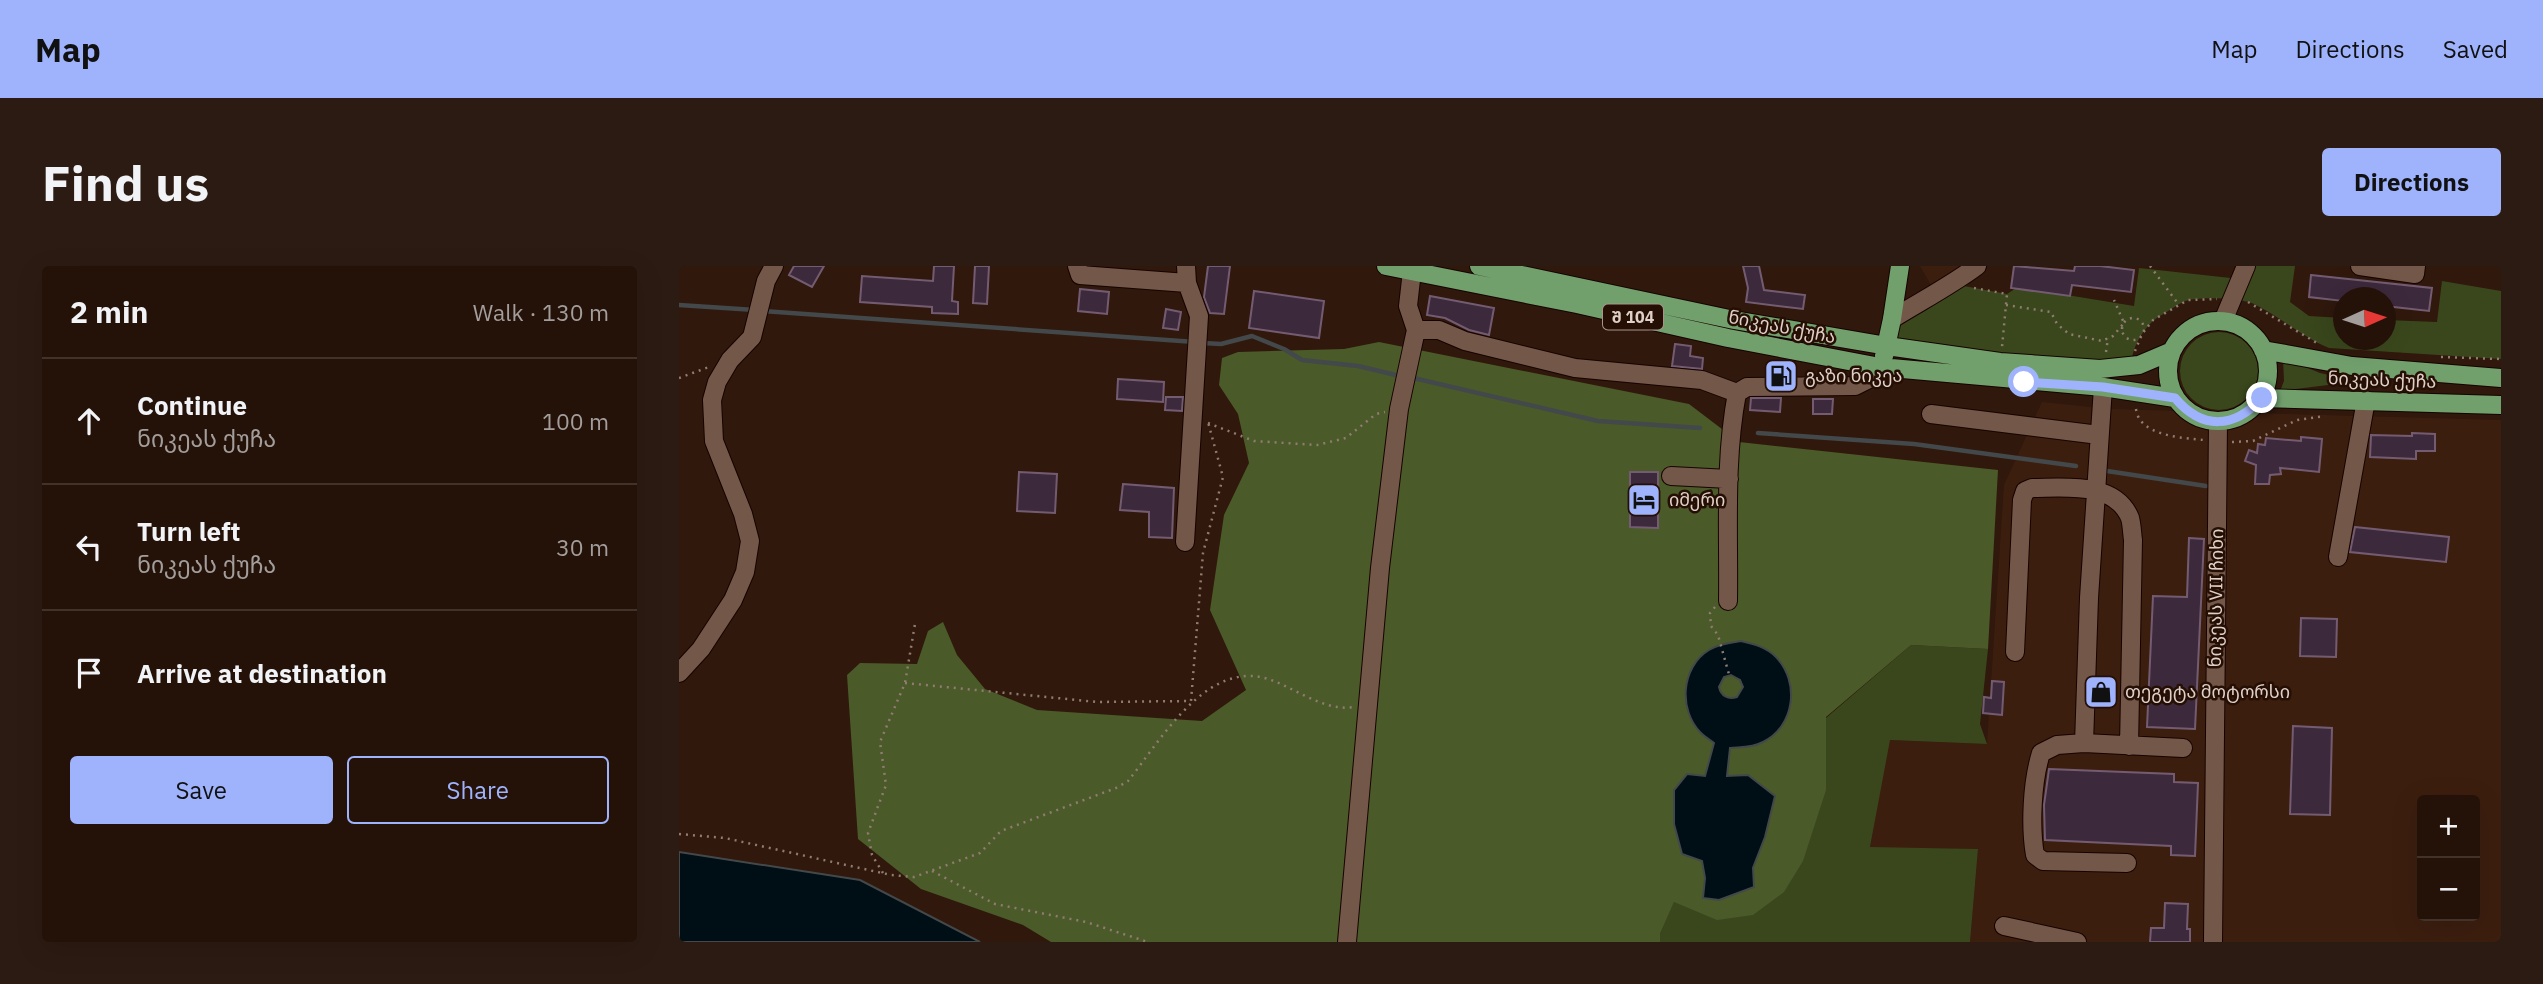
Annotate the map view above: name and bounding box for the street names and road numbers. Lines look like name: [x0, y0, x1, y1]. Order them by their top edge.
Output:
road number: შ 104: [1603, 304, 1663, 330]
street label: ნიკეას ქუჩა: [1726, 305, 1838, 348]
street label: ნიკეას ქუჩა: [2327, 366, 2437, 393]
street label: ნიკეას VII ჩიხი: [2203, 528, 2228, 668]

